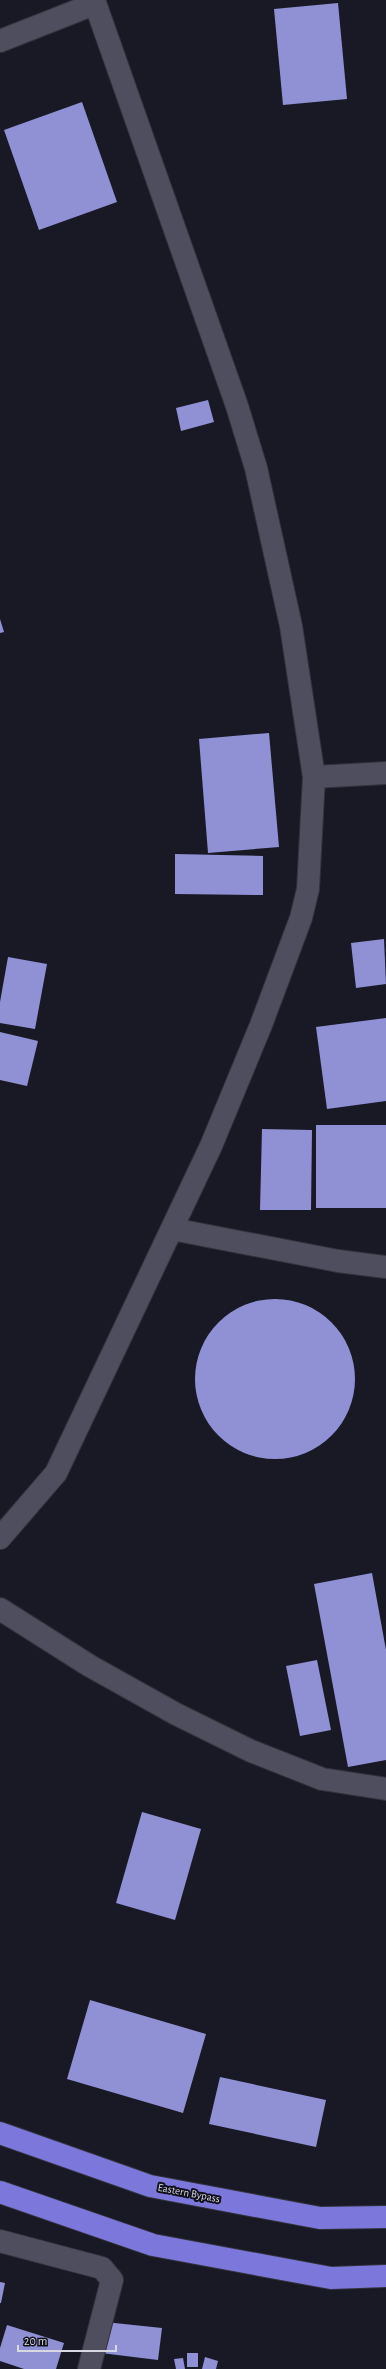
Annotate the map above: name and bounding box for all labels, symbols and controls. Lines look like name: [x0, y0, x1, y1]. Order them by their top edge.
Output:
street label: Eastern Bypass: [157, 2182, 221, 2204]
scale bar: [18, 2327, 116, 2353]
text: 20 m: [24, 2335, 47, 2347]

